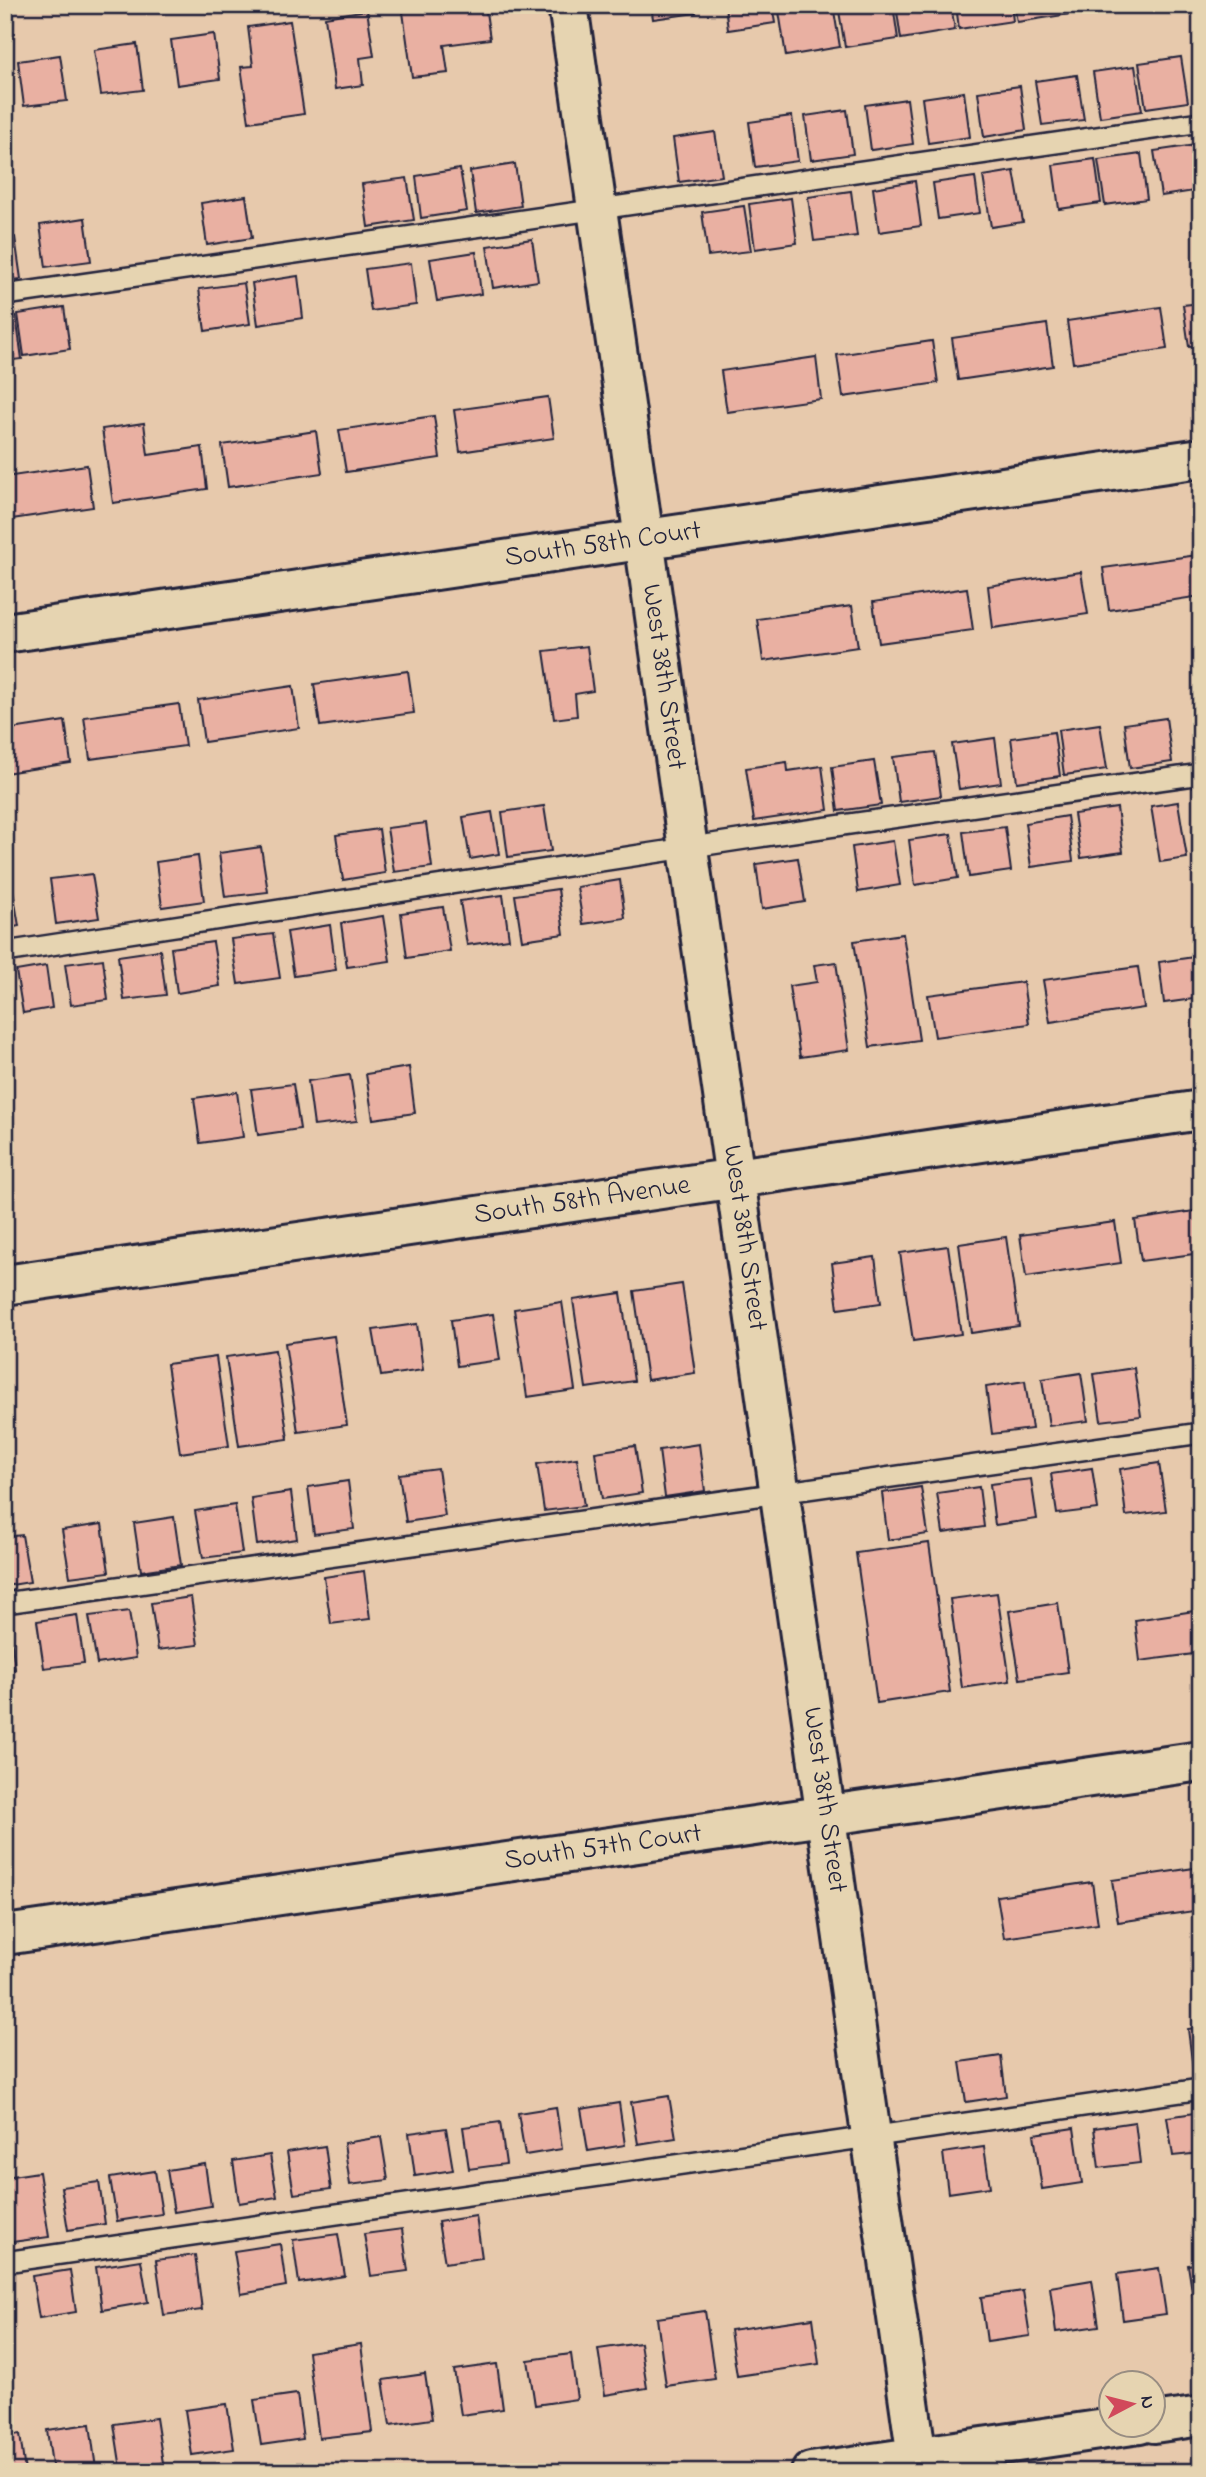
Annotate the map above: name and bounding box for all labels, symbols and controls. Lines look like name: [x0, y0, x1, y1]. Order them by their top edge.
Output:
street label: South 58th Court: [502, 511, 704, 579]
street label: West 38th Street: [630, 581, 696, 773]
street label: West 38th Street: [711, 1142, 777, 1334]
street label: South 58th Avenue: [471, 1165, 693, 1236]
street label: West 38th Street: [791, 1704, 857, 1896]
street label: South 57th Court: [501, 1814, 705, 1882]
north arrow: [1098, 2368, 1168, 2438]
text: N: [1132, 2394, 1161, 2410]

